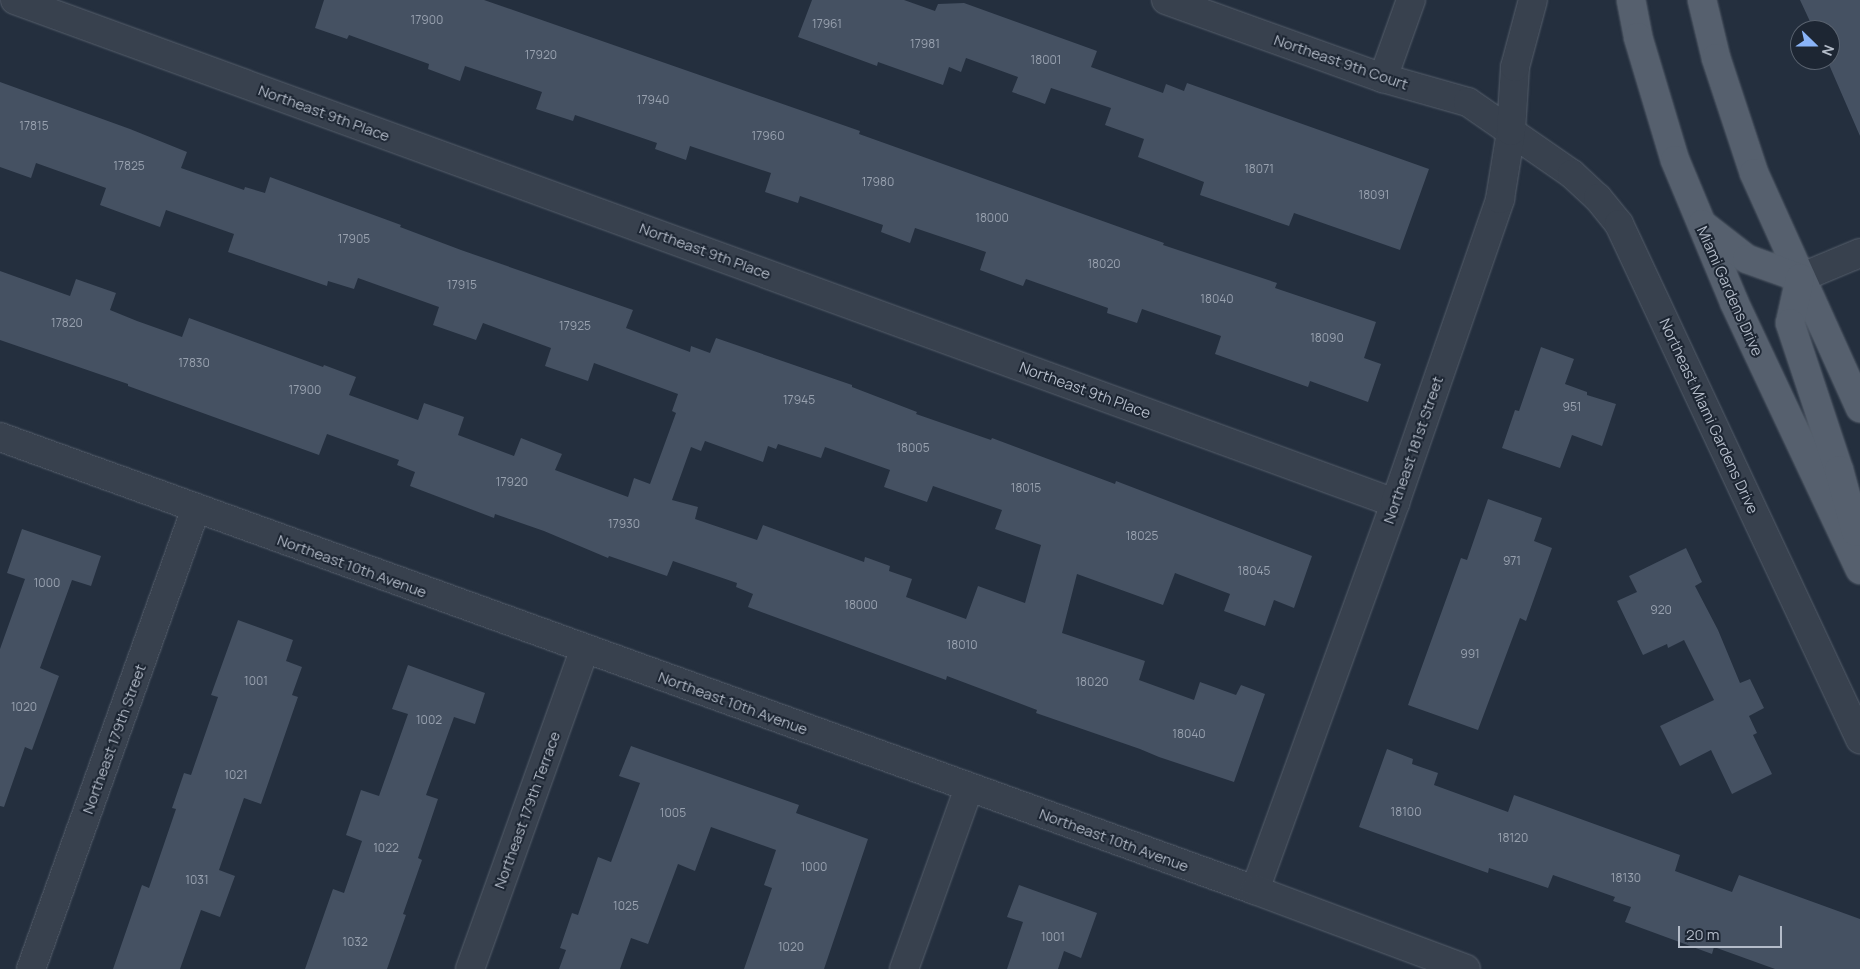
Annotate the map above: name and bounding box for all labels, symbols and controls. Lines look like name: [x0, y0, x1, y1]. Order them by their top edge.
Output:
house number: 17900: [411, 13, 443, 27]
house number: 17961: [812, 17, 842, 31]
north arrow: [1790, 20, 1840, 70]
street label: Northeast 9th Court: [1272, 31, 1410, 93]
house number: 17981: [910, 37, 940, 51]
text: N: [1818, 42, 1839, 59]
house number: 17920: [525, 48, 557, 62]
house number: 18001: [1031, 53, 1061, 67]
street label: Northeast 9th Place: [256, 81, 392, 145]
house number: 17940: [637, 93, 669, 107]
house number: 17815: [19, 119, 49, 133]
house number: 17960: [752, 129, 784, 143]
house number: 17825: [113, 159, 145, 173]
house number: 18071: [1244, 162, 1274, 176]
house number: 17980: [862, 175, 894, 189]
house number: 18091: [1358, 188, 1390, 202]
house number: 18000: [975, 211, 1009, 225]
street label: Northeast 9th Place: [637, 219, 773, 283]
street label: Miami Gardens Drive: [1693, 223, 1767, 359]
house number: 17905: [338, 232, 370, 246]
house number: 18020: [1087, 257, 1121, 271]
house number: 17915: [447, 278, 477, 292]
house number: 18040: [1200, 292, 1234, 306]
street label: Northeast Miami Gardens Drive: [1656, 315, 1762, 517]
house number: 17820: [51, 316, 83, 330]
house number: 17925: [559, 319, 591, 333]
house number: 18090: [1310, 331, 1344, 345]
house number: 17830: [178, 356, 210, 370]
street label: Northeast 9th Place: [1017, 358, 1153, 422]
street label: Northeast 181st Street: [1379, 374, 1447, 526]
house number: 17900: [289, 383, 321, 397]
house number: 17945: [783, 393, 815, 407]
house number: 951: [1562, 400, 1582, 414]
house number: 18005: [896, 441, 930, 455]
house number: 17920: [496, 475, 528, 489]
house number: 18015: [1011, 481, 1041, 495]
house number: 17930: [608, 517, 640, 531]
house number: 18025: [1126, 529, 1158, 543]
street label: Northeast 10th Avenue: [275, 531, 429, 601]
house number: 971: [1503, 554, 1521, 568]
house number: 18045: [1238, 564, 1270, 578]
house number: 1000: [34, 576, 60, 590]
house number: 18000: [844, 598, 878, 612]
house number: 920: [1650, 603, 1672, 617]
house number: 18010: [947, 638, 977, 652]
house number: 991: [1460, 647, 1480, 661]
street label: Northeast 179th Street: [79, 662, 149, 816]
street label: Northeast 10th Avenue: [656, 668, 810, 738]
house number: 1001: [244, 674, 268, 688]
house number: 18020: [1075, 675, 1109, 689]
house number: 1020: [11, 700, 37, 714]
house number: 1002: [416, 713, 442, 727]
house number: 18040: [1172, 727, 1206, 741]
street label: Northeast 179th Terrace: [490, 729, 564, 891]
house number: 1021: [224, 768, 248, 782]
street label: Northeast 10th Avenue: [1037, 805, 1191, 875]
house number: 18100: [1391, 805, 1421, 819]
house number: 1005: [660, 806, 686, 820]
house number: 18120: [1498, 831, 1528, 845]
house number: 1022: [373, 841, 399, 855]
house number: 1000: [801, 860, 827, 874]
house number: 18130: [1611, 871, 1641, 885]
house number: 1031: [185, 873, 209, 887]
house number: 1025: [613, 899, 639, 913]
scale bar: [1680, 916, 1784, 948]
text: 20 m: [1686, 924, 1719, 945]
house number: 1001: [1041, 930, 1065, 944]
house number: 1032: [342, 935, 368, 949]
house number: 1020: [778, 940, 804, 954]

